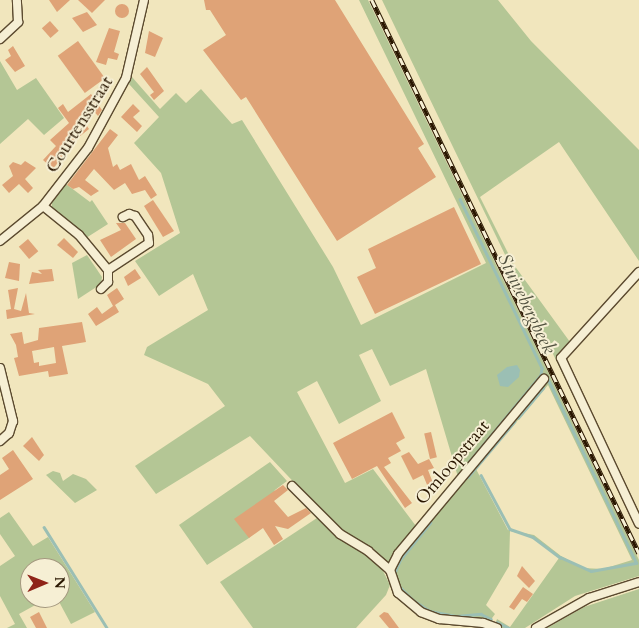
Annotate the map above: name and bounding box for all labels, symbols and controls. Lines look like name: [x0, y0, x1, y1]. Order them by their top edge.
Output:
street label: Courtensstraat: [42, 73, 118, 177]
water label: Stuivebergbeek: [492, 250, 560, 358]
street label: Omloopstraat: [411, 416, 495, 510]
north arrow: [20, 558, 70, 608]
text: N: [50, 577, 69, 589]

